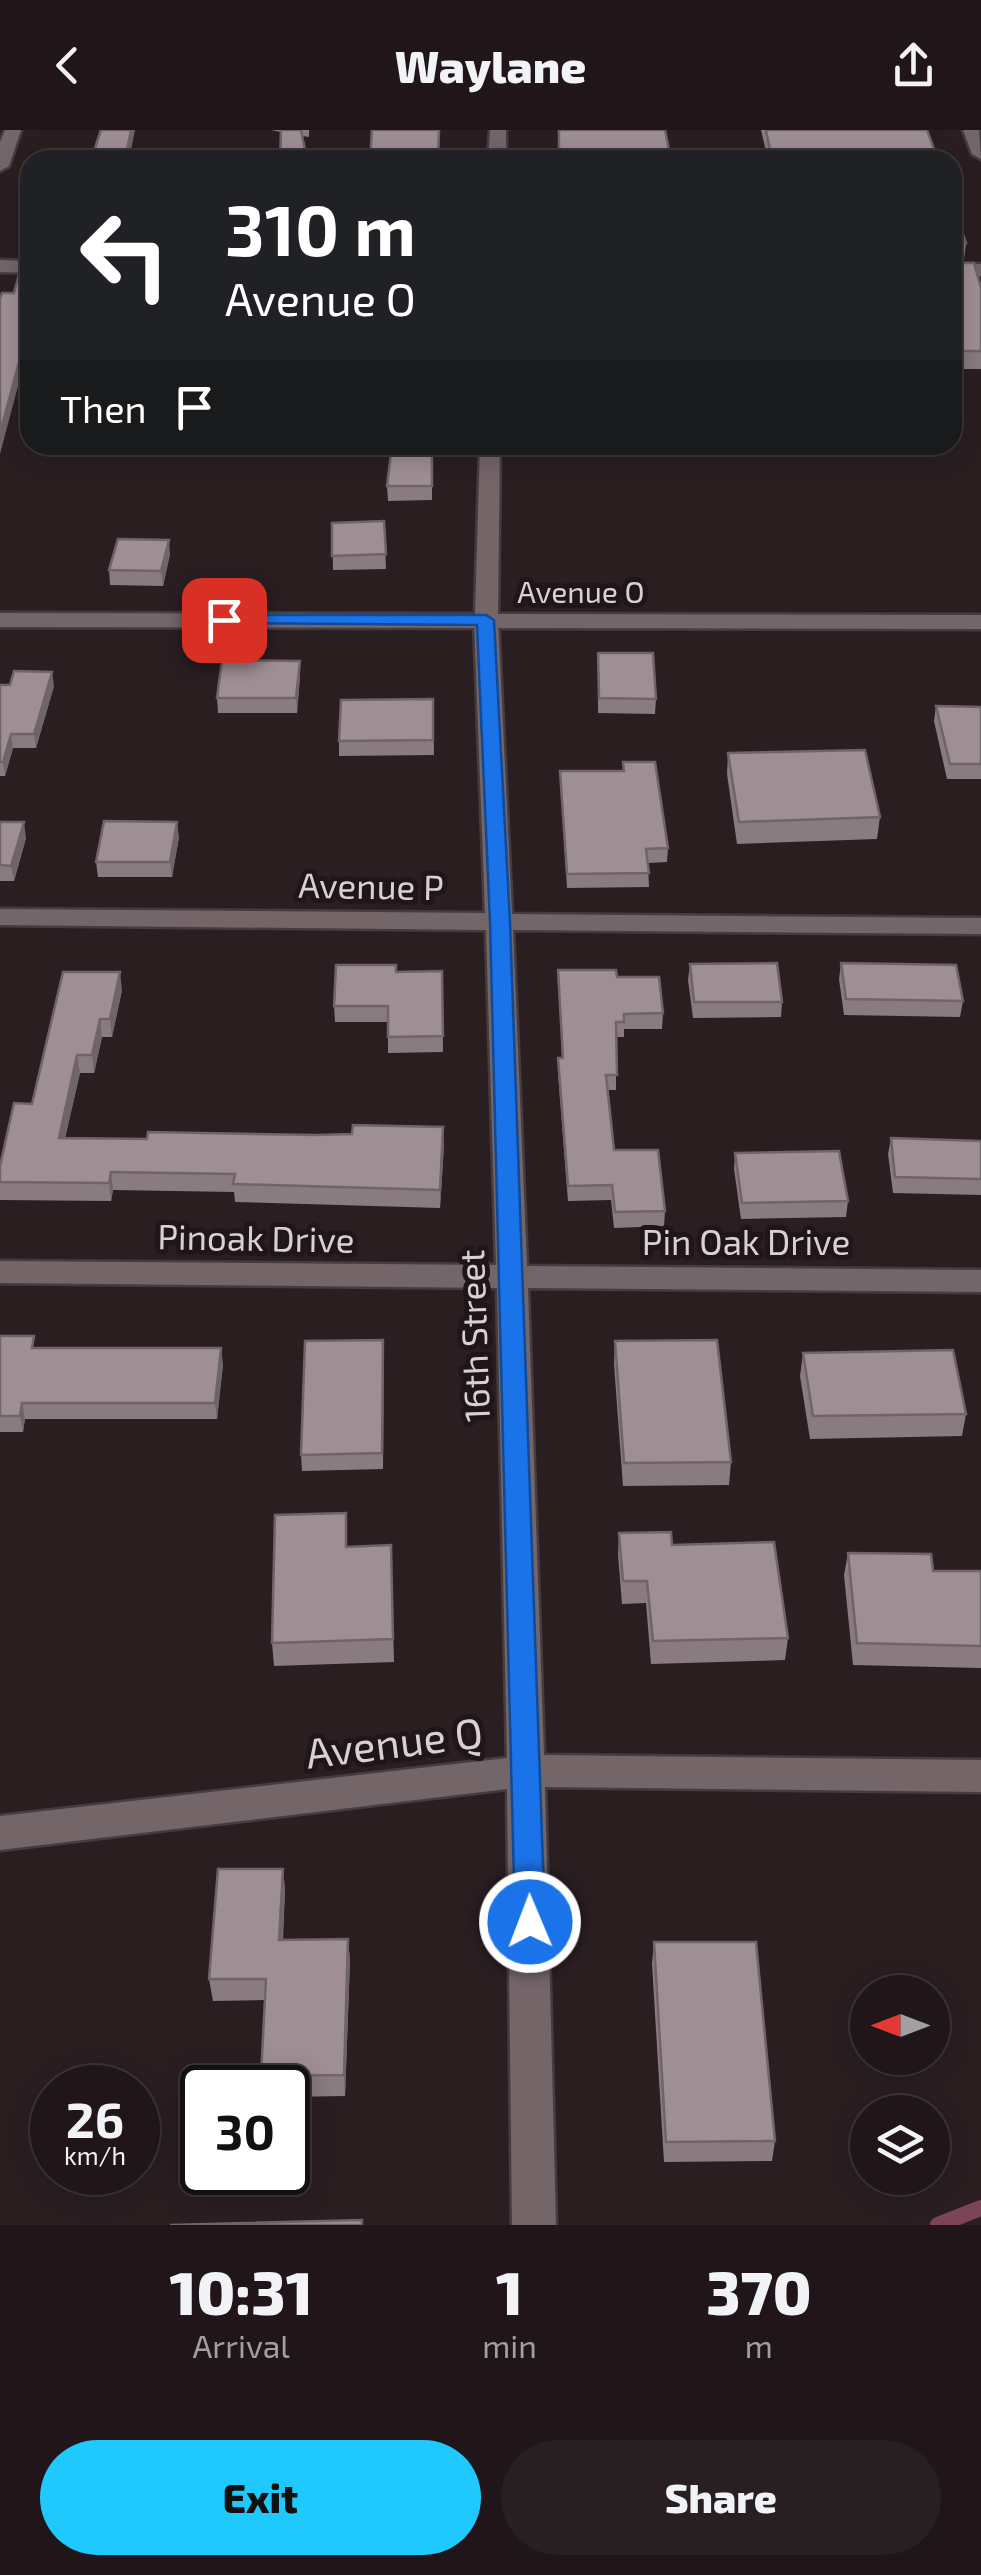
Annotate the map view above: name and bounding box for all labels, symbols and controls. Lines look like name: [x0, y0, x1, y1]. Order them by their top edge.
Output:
icon: back: [40, 38, 95, 93]
text: Waylane: [395, 38, 586, 92]
icon: share: [886, 38, 941, 93]
text: 310 m: [225, 186, 416, 270]
icon: left: [60, 190, 190, 320]
text: Avenue O: [225, 271, 416, 325]
icon: arrive: [167, 380, 222, 435]
text: Then: [60, 385, 147, 431]
street label: Avenue O: [517, 573, 645, 609]
pin: [182, 578, 267, 663]
icon: arrive: [197, 593, 252, 648]
street label: Avenue P: [298, 863, 444, 907]
street label: Pinoak Drive: [157, 1214, 355, 1260]
street label: Pin Oak Drive: [642, 1220, 850, 1262]
street label: 16th Street: [449, 1249, 497, 1423]
street label: Avenue Q: [303, 1705, 486, 1778]
position arrow: [478, 1870, 582, 1974]
north arrow: [850, 1975, 950, 2075]
map controls: [850, 1975, 950, 2195]
speed limit sign: 30: [180, 2065, 310, 2195]
text: 26: [66, 2088, 124, 2148]
button: layers: [850, 2095, 950, 2195]
text: km/h: [64, 2140, 126, 2170]
text: 10:31: [169, 2255, 313, 2327]
text: 1: [496, 2255, 523, 2327]
text: 370: [706, 2255, 812, 2327]
text: Arrival: [192, 2326, 290, 2364]
text: min: [482, 2326, 537, 2364]
text: m: [745, 2326, 773, 2364]
button: Exit: [40, 2440, 481, 2555]
button: Share: [501, 2440, 941, 2555]

